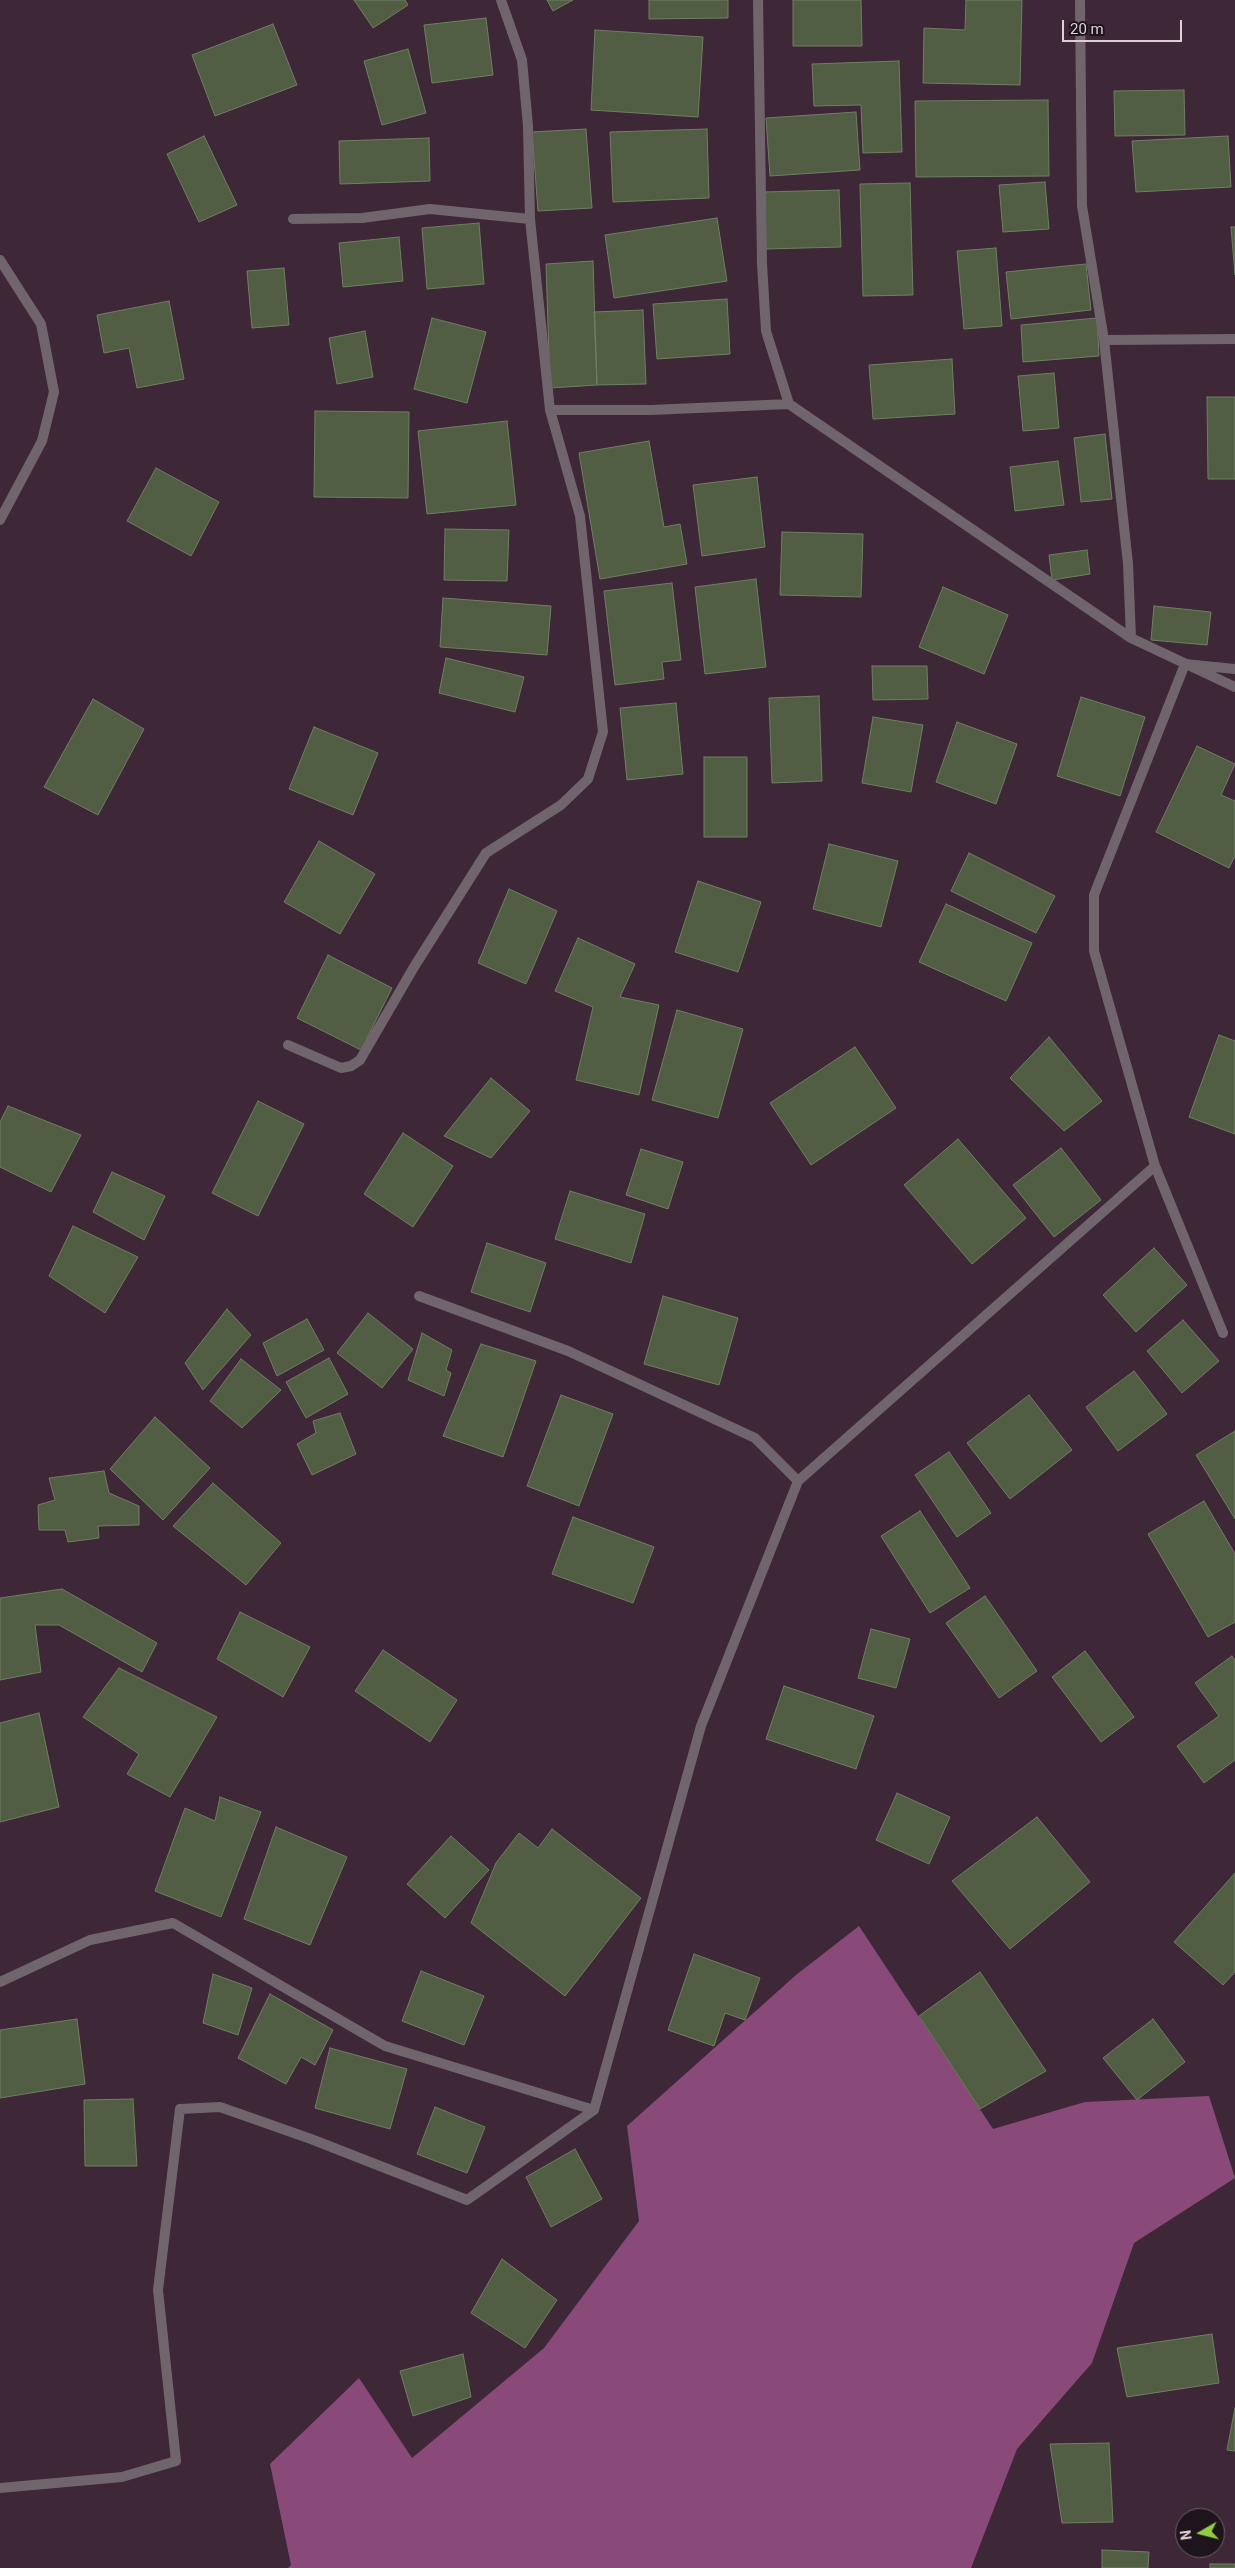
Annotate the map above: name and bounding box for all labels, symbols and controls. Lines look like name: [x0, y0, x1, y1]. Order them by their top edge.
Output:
scale bar: [1065, 10, 1185, 42]
text: 20 m: [1070, 20, 1104, 38]
north arrow: [1175, 2508, 1225, 2558]
text: N: [1178, 2529, 1195, 2541]

